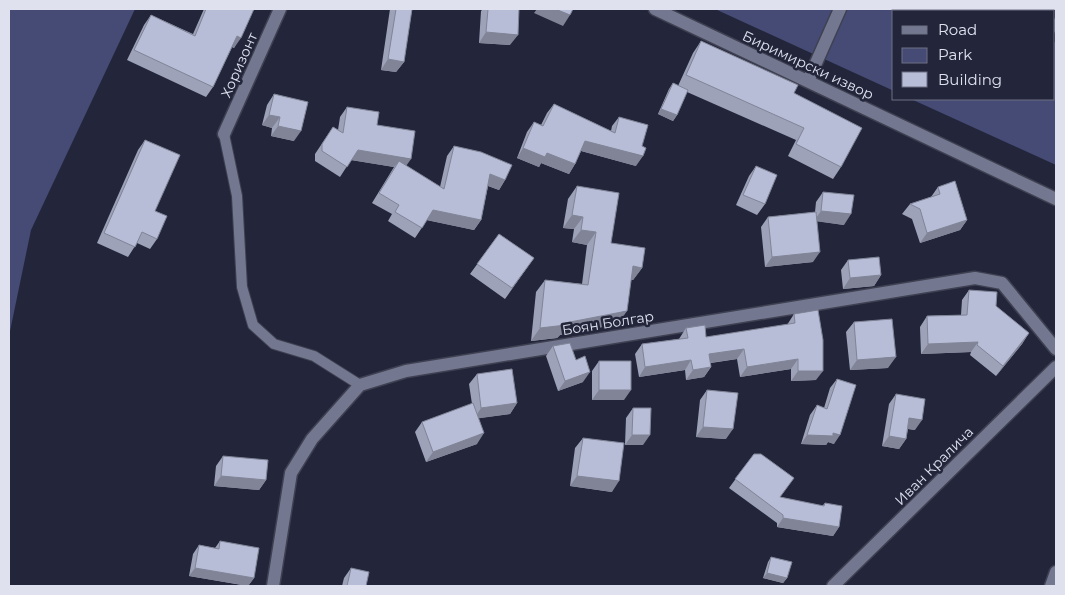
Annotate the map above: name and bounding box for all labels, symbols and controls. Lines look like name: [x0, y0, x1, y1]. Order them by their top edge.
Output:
legend: [892, 10, 1055, 100]
text: Road: [938, 20, 977, 39]
street label: Биримирски извор: [739, 27, 877, 103]
street label: Хоризонт: [217, 29, 261, 100]
text: Park: [938, 45, 972, 64]
text: Building: [938, 70, 1002, 89]
street label: Боян Болгар: [561, 307, 655, 339]
street label: Иван Кралича: [891, 423, 977, 509]

